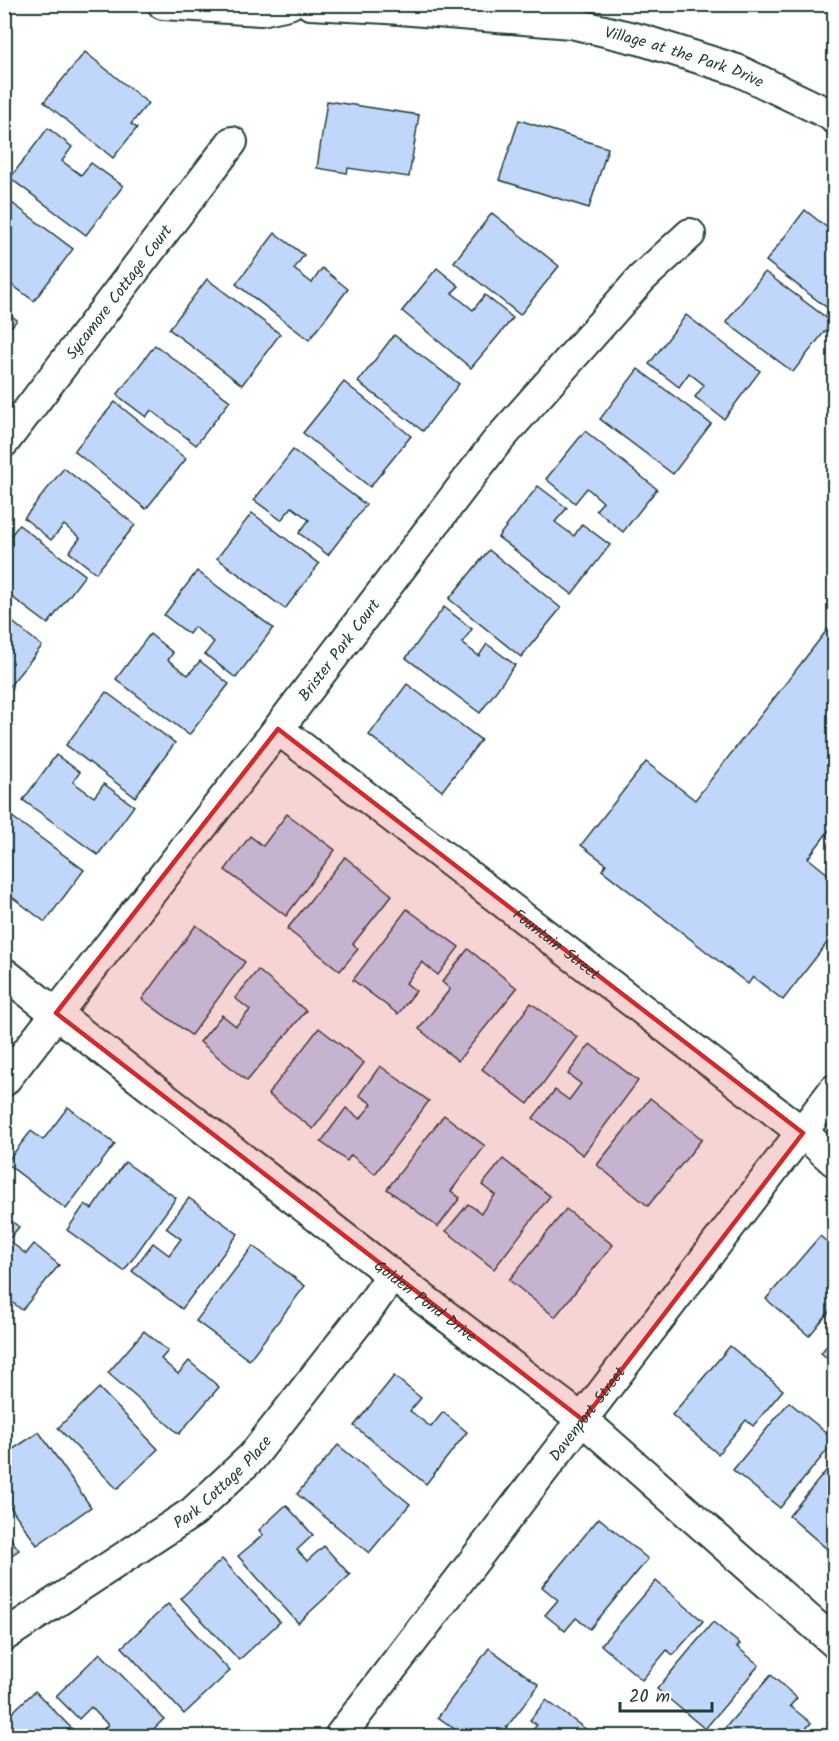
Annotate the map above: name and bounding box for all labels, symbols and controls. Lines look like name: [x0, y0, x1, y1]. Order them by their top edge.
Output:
street label: Village at the Park Drive: [602, 20, 768, 95]
street label: Sycamore Cottage Court: [60, 219, 179, 365]
street label: Brister Park Court: [293, 593, 387, 707]
street label: Fountain Street: [507, 903, 606, 987]
street label: Golden Pond Drive: [368, 1254, 481, 1349]
street label: Davenport Street: [543, 1361, 633, 1467]
street label: Park Cottage Place: [169, 1430, 279, 1536]
scale bar: [620, 1675, 712, 1713]
text: 20 m: [629, 1683, 670, 1712]

